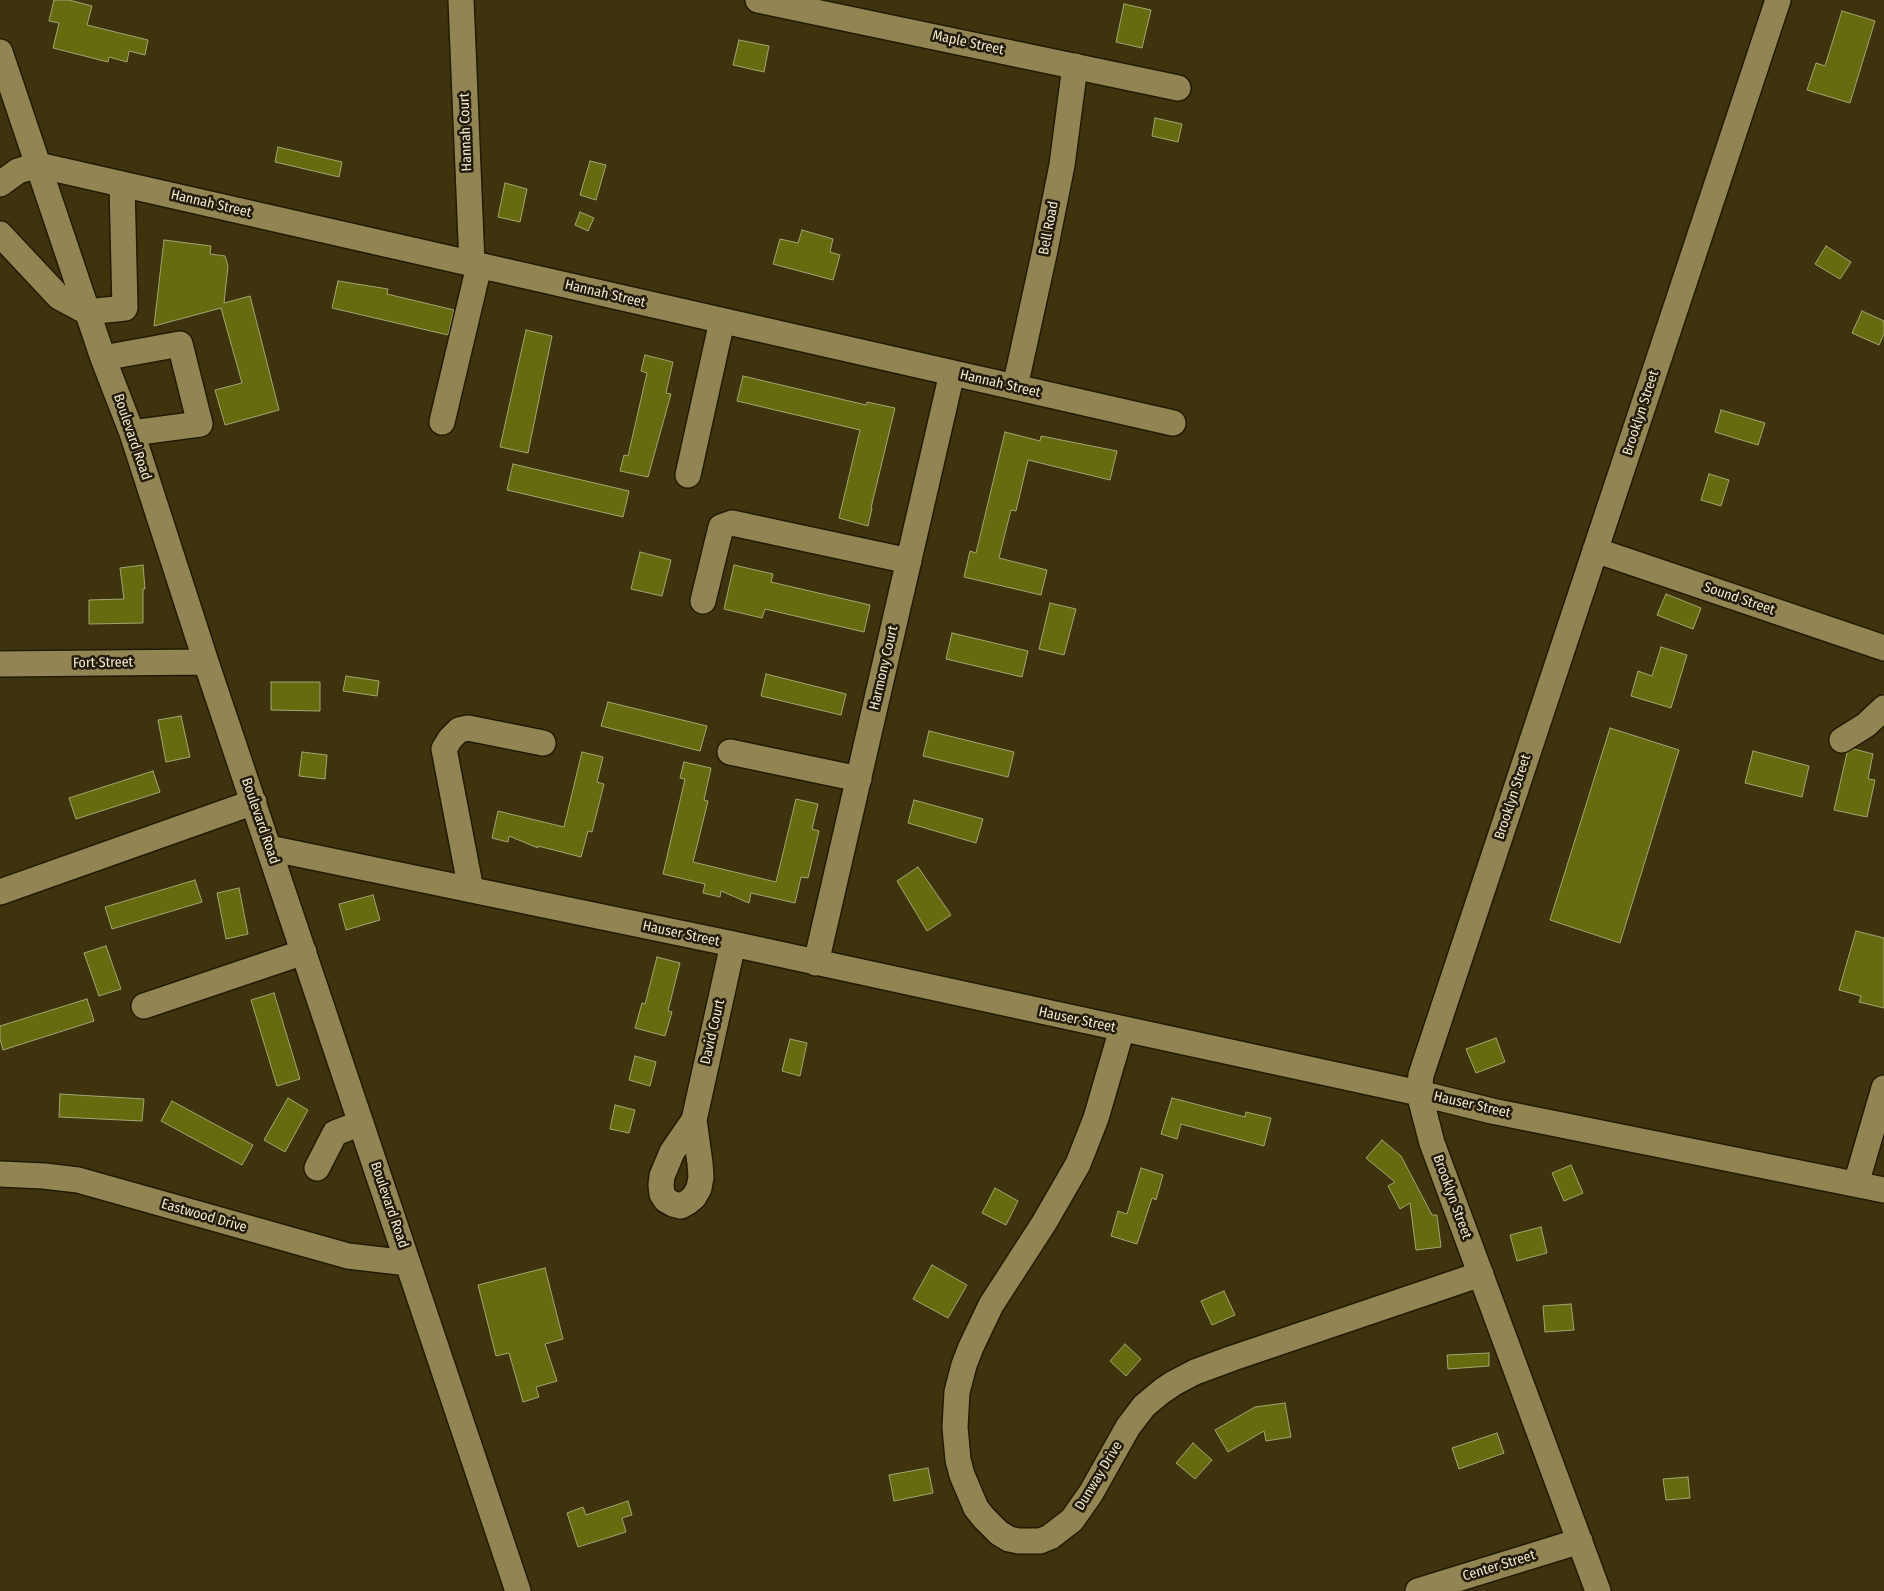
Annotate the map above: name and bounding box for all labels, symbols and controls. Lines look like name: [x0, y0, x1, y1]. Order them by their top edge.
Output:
street label: Maple Street: [931, 27, 1005, 59]
street label: Hannah Court: [456, 92, 476, 172]
street label: Hannah Street: [169, 187, 253, 221]
street label: Bell Road: [1036, 200, 1062, 256]
street label: Hannah Street: [563, 277, 647, 311]
street label: Hannah Street: [958, 367, 1042, 401]
street label: Brooklyn Street: [1619, 368, 1663, 458]
street label: Boulevard Road: [109, 392, 155, 482]
street label: Sound Street: [1701, 579, 1777, 619]
street label: Harmony Court: [866, 624, 902, 712]
street label: Fort Street: [73, 654, 133, 672]
street label: Brooklyn Street: [1491, 752, 1535, 842]
street label: Boulevard Road: [237, 776, 283, 866]
street label: Hauser Street: [641, 918, 721, 950]
street label: David Court: [697, 998, 729, 1066]
street label: Hauser Street: [1037, 1004, 1117, 1036]
street label: Hauser Street: [1432, 1088, 1512, 1122]
street label: Brooklyn Street: [1429, 1153, 1475, 1241]
street label: Boulevard Road: [366, 1160, 412, 1250]
street label: Eastwood Drive: [159, 1196, 249, 1236]
street label: Dunway Drive: [1072, 1438, 1126, 1514]
street label: Center Street: [1461, 1547, 1537, 1585]

